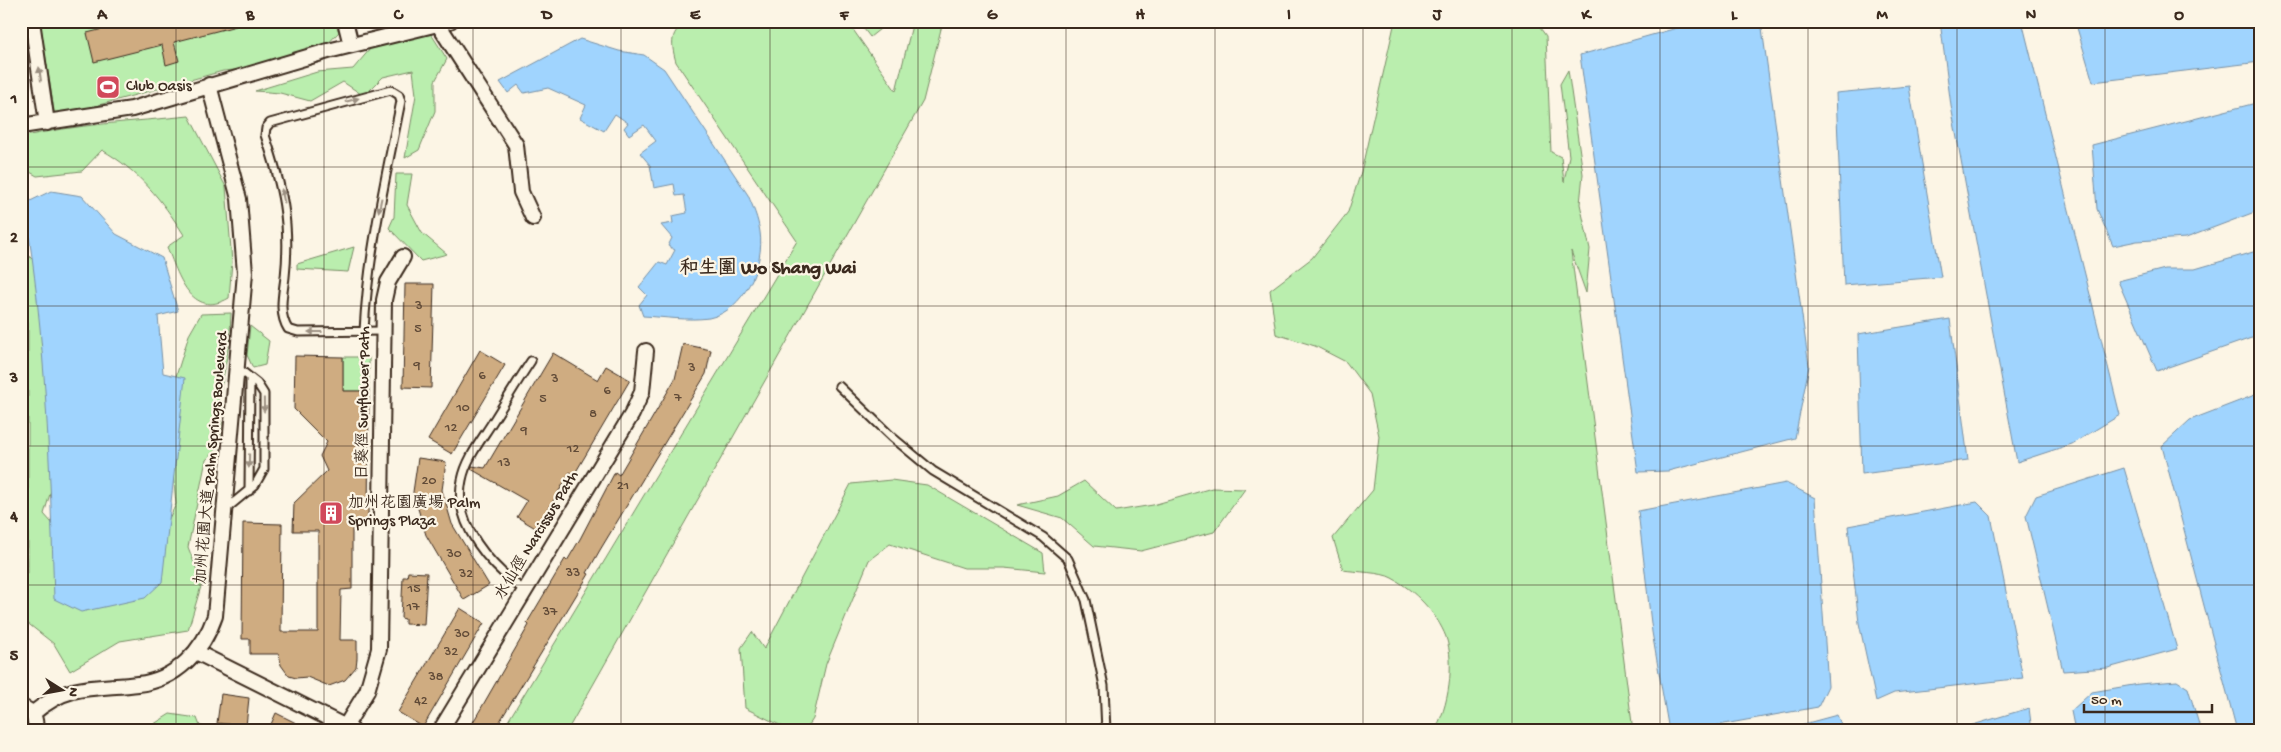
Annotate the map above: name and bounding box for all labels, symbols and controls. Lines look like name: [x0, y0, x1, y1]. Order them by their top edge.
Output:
text: A: [96, 7, 108, 26]
text: B: [245, 7, 255, 26]
text: C: [393, 7, 404, 26]
text: D: [540, 7, 553, 26]
text: E: [690, 7, 701, 26]
text: F: [839, 7, 850, 26]
text: G: [987, 7, 998, 26]
text: H: [1135, 7, 1145, 26]
text: I: [1287, 7, 1291, 26]
text: J: [1432, 7, 1443, 26]
text: K: [1581, 7, 1593, 26]
text: L: [1731, 7, 1738, 26]
text: M: [1876, 7, 1888, 26]
text: N: [2026, 7, 2037, 26]
text: O: [2174, 7, 2184, 26]
one-way arrow: [36, 66, 44, 82]
sports icon: Club Oasis: [95, 74, 121, 100]
place label: Club Oasis: [126, 78, 193, 97]
text: 1: [10, 91, 17, 110]
one-way arrow: [345, 96, 360, 104]
one-way arrow: [279, 188, 287, 204]
one-way arrow: [376, 197, 384, 213]
text: 2: [10, 230, 18, 249]
district label: 和生圍 Wo Shang Wai: [680, 257, 856, 281]
house number: 3: [414, 298, 423, 315]
house number: 5: [414, 321, 422, 338]
street label: 日葵徑 Sunflower Path: [353, 325, 376, 480]
one-way arrow: [307, 328, 323, 336]
street label: 加州花園大道 Palm Springs Boulevard: [190, 329, 234, 585]
house number: 9: [412, 358, 421, 375]
house number: 3: [687, 360, 696, 377]
house number: 6: [478, 368, 486, 385]
text: 3: [9, 370, 18, 389]
house number: 3: [550, 371, 559, 388]
house number: 6: [603, 383, 611, 400]
house number: 7: [673, 390, 682, 407]
house number: 5: [539, 391, 547, 408]
one-way arrow: [261, 397, 269, 413]
house number: 10: [455, 400, 470, 417]
house number: 8: [589, 406, 597, 423]
house number: 12: [444, 420, 457, 437]
house number: 9: [519, 423, 528, 440]
house number: 12: [566, 441, 579, 458]
one-way arrow: [245, 454, 253, 470]
house number: 13: [497, 455, 510, 472]
street label: 水仙徑 Narcissus Path: [490, 467, 584, 604]
house number: 20: [422, 473, 436, 490]
house number: 21: [617, 478, 629, 495]
place label: 加州花園廣場 Palm Springs Plaza: [348, 493, 481, 532]
building icon: 加州花園廣場 Palm Springs Plaza: [318, 500, 344, 526]
text: 4: [9, 509, 18, 528]
house number: 30: [445, 546, 462, 563]
house number: 33: [565, 565, 580, 582]
house number: 32: [458, 566, 473, 583]
house number: 15: [406, 581, 421, 598]
house number: 17: [406, 599, 420, 616]
house number: 37: [542, 604, 558, 621]
house number: 30: [453, 626, 470, 643]
house number: 32: [443, 644, 458, 661]
text: 5: [10, 648, 19, 667]
north arrow: [38, 664, 88, 714]
house number: 38: [428, 669, 444, 686]
scale bar: [2084, 682, 2211, 714]
text: N: [63, 686, 82, 698]
text: 50 m: [2091, 692, 2122, 710]
house number: 42: [414, 693, 428, 710]

